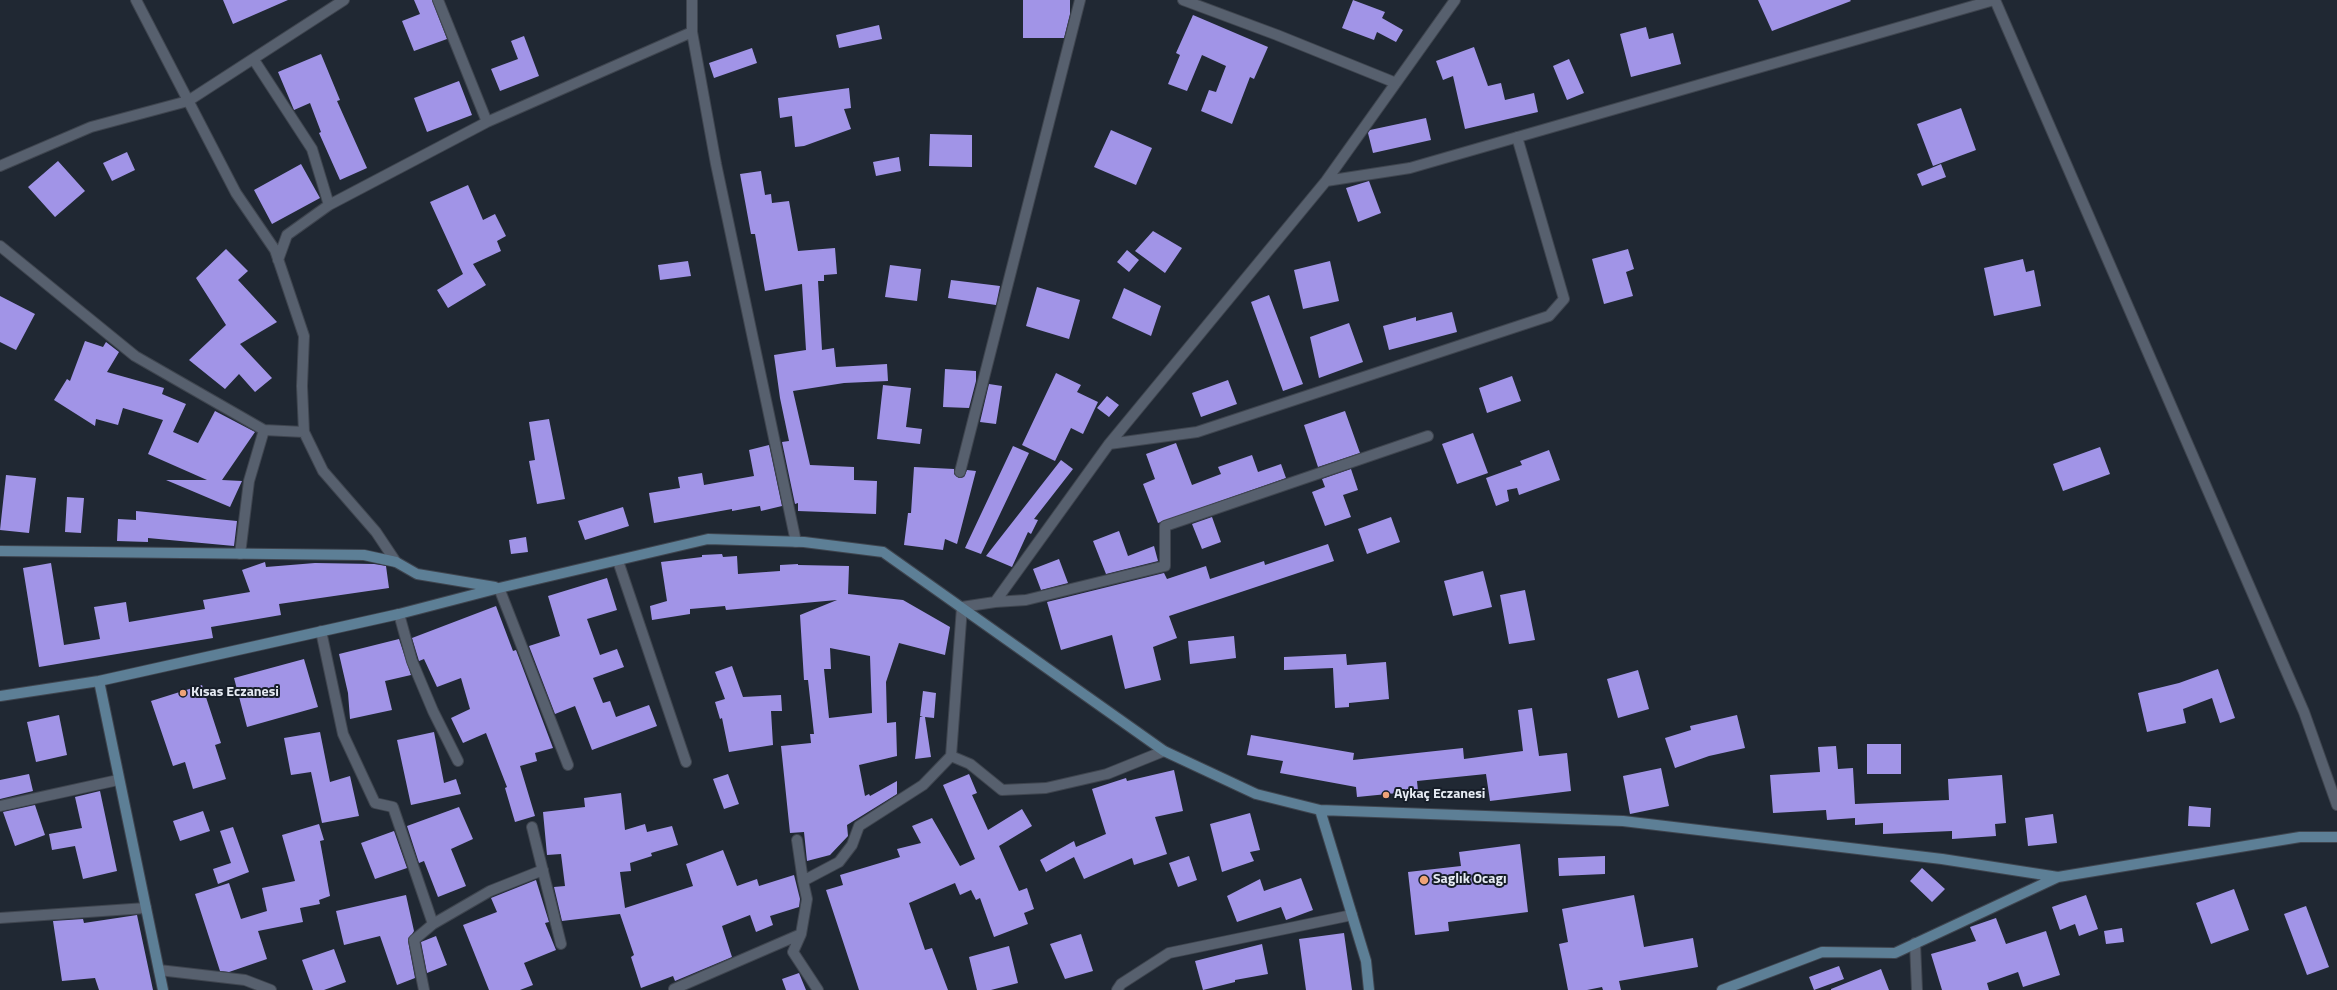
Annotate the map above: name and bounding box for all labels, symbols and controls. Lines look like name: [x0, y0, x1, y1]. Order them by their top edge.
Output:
place label: Kısas Eczanesi: [191, 685, 279, 701]
marker: Kısas Eczanesi: [178, 688, 188, 698]
place label: Aykaç Eczanesi: [1394, 787, 1485, 803]
marker: Aykaç Eczanesi: [1381, 790, 1391, 800]
place label: Saglık Ocagı: [1433, 872, 1507, 888]
marker: Saglık Ocagı: [1418, 874, 1430, 886]

